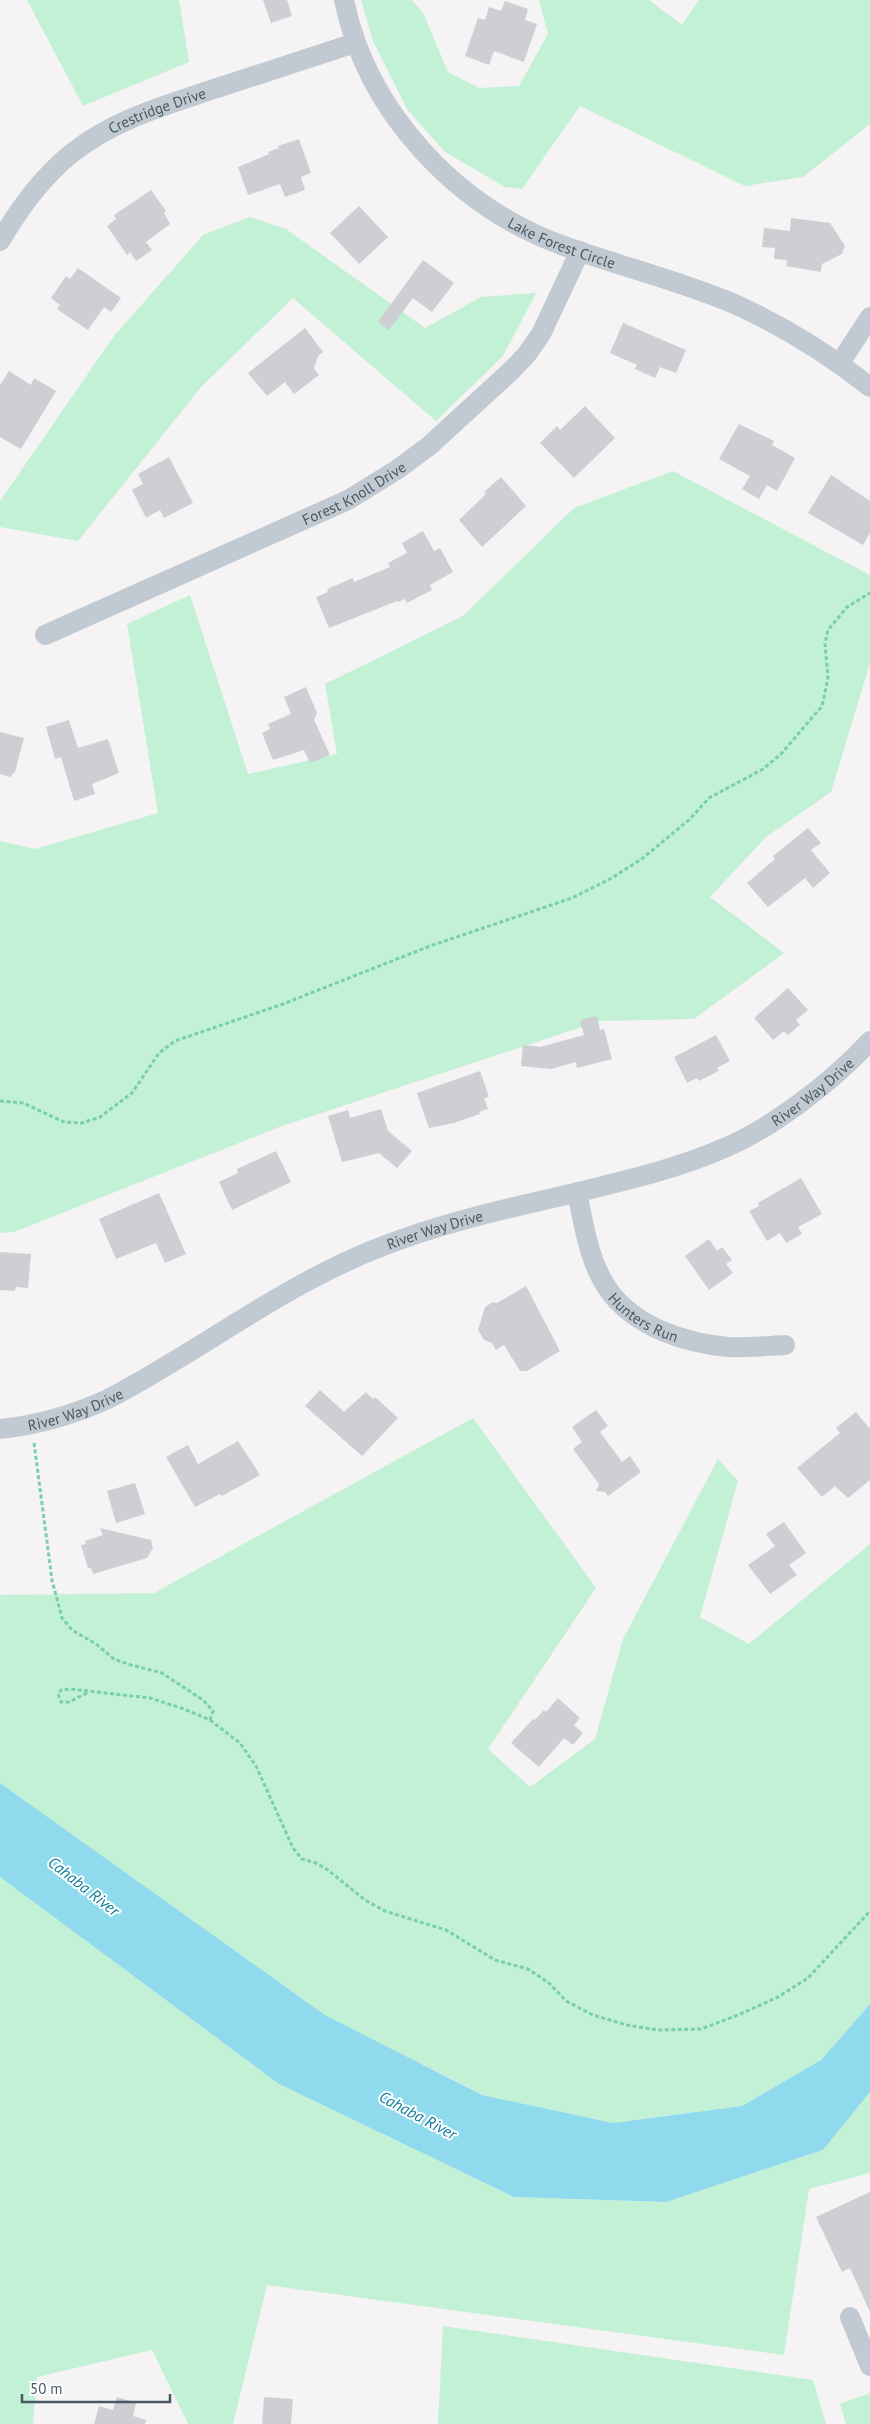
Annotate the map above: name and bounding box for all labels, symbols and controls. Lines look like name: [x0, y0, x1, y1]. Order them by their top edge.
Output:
street label: Crestridge Drive: [105, 83, 208, 137]
street label: Lake Forest Circle: [505, 212, 618, 272]
street label: Forest Knoll Drive: [299, 457, 409, 529]
street label: River Way Drive: [767, 1053, 858, 1130]
street label: River Way Drive: [384, 1206, 485, 1253]
street label: Hunters Run: [605, 1288, 681, 1346]
street label: River Way Drive: [26, 1383, 126, 1434]
water label: Cahaba River: [44, 1852, 125, 1921]
water label: Cahaba River: [376, 2086, 462, 2145]
scale bar: [22, 2372, 170, 2404]
text: 50 m: [30, 2379, 63, 2398]

